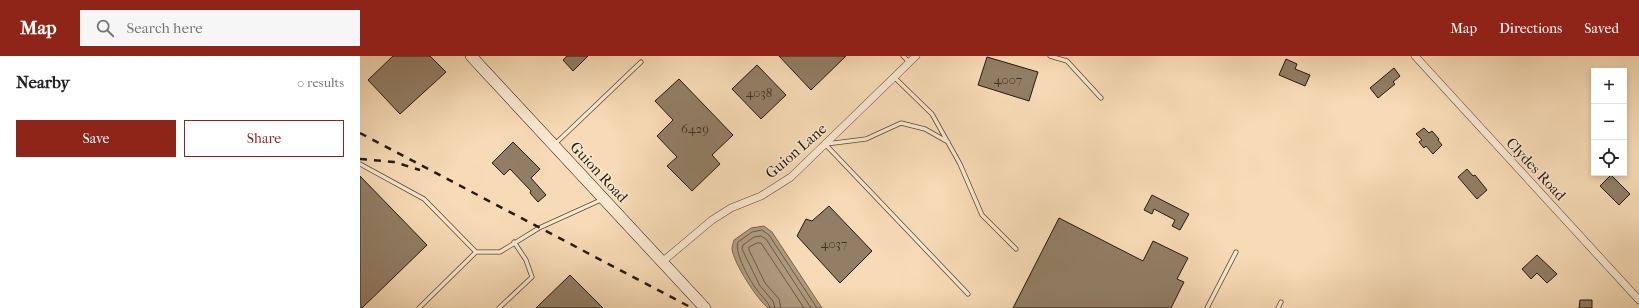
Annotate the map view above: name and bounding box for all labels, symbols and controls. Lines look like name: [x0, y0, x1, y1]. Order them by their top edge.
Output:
search box: [80, 10, 360, 46]
text: Map: [20, 17, 56, 39]
icon: search: [94, 17, 116, 39]
text: Search here: [126, 19, 203, 37]
text: Map: [1450, 20, 1477, 37]
text: Directions: [1499, 20, 1562, 37]
text: Saved: [1584, 20, 1619, 37]
map controls: [1591, 68, 1627, 176]
button: +: [1591, 68, 1627, 104]
text: Nearby: [16, 72, 70, 92]
house number: 4007: [994, 72, 1022, 87]
text: 0 results: [297, 75, 344, 90]
house number: 4038: [746, 85, 772, 100]
button: −: [1591, 104, 1627, 140]
street label: Guion Lane: [762, 119, 831, 182]
button: Save: [16, 120, 176, 157]
button: Share: [184, 120, 344, 157]
house number: 6429: [681, 121, 709, 136]
street label: Clydes Road: [1502, 134, 1570, 205]
street label: Guion Road: [566, 138, 632, 207]
button: locate: [1591, 140, 1627, 176]
house number: 4037: [821, 236, 847, 251]

